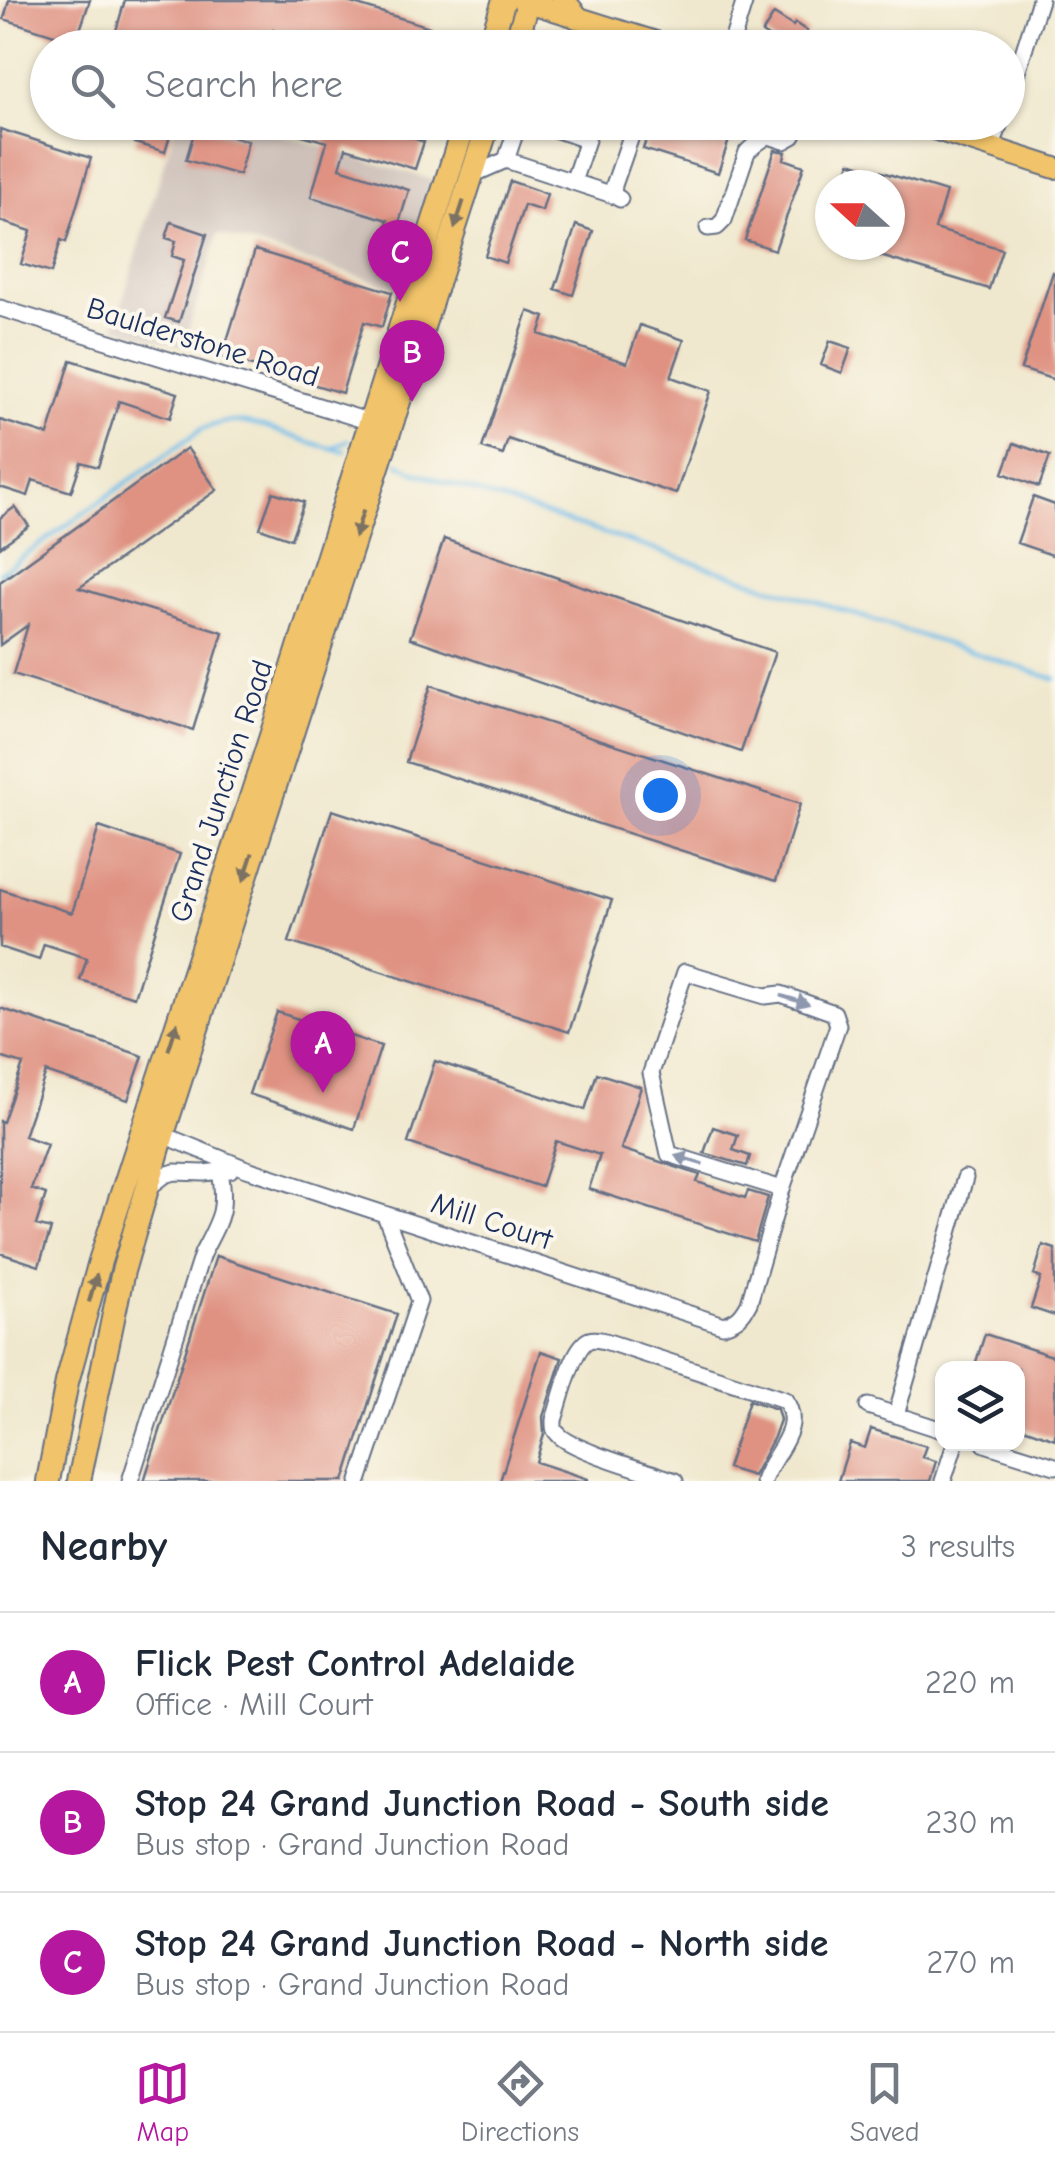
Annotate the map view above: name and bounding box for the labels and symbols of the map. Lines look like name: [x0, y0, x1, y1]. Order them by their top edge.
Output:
north arrow: [815, 170, 905, 260]
one-way arrow: [451, 201, 466, 231]
pin: C: [368, 220, 432, 302]
street label: Baulderstone Road: [82, 290, 323, 394]
pin: B: [380, 320, 444, 402]
one-way arrow: [350, 510, 365, 540]
street label: Grand Junction Road: [163, 656, 280, 927]
your location: [635, 770, 686, 821]
one-way arrow: [240, 852, 255, 882]
one-way arrow: [780, 993, 810, 1008]
pin: A: [290, 1010, 356, 1093]
one-way arrow: [167, 1020, 182, 1050]
one-way arrow: [673, 1152, 704, 1167]
street label: Mill Court: [427, 1185, 558, 1258]
one-way arrow: [86, 1272, 101, 1303]

